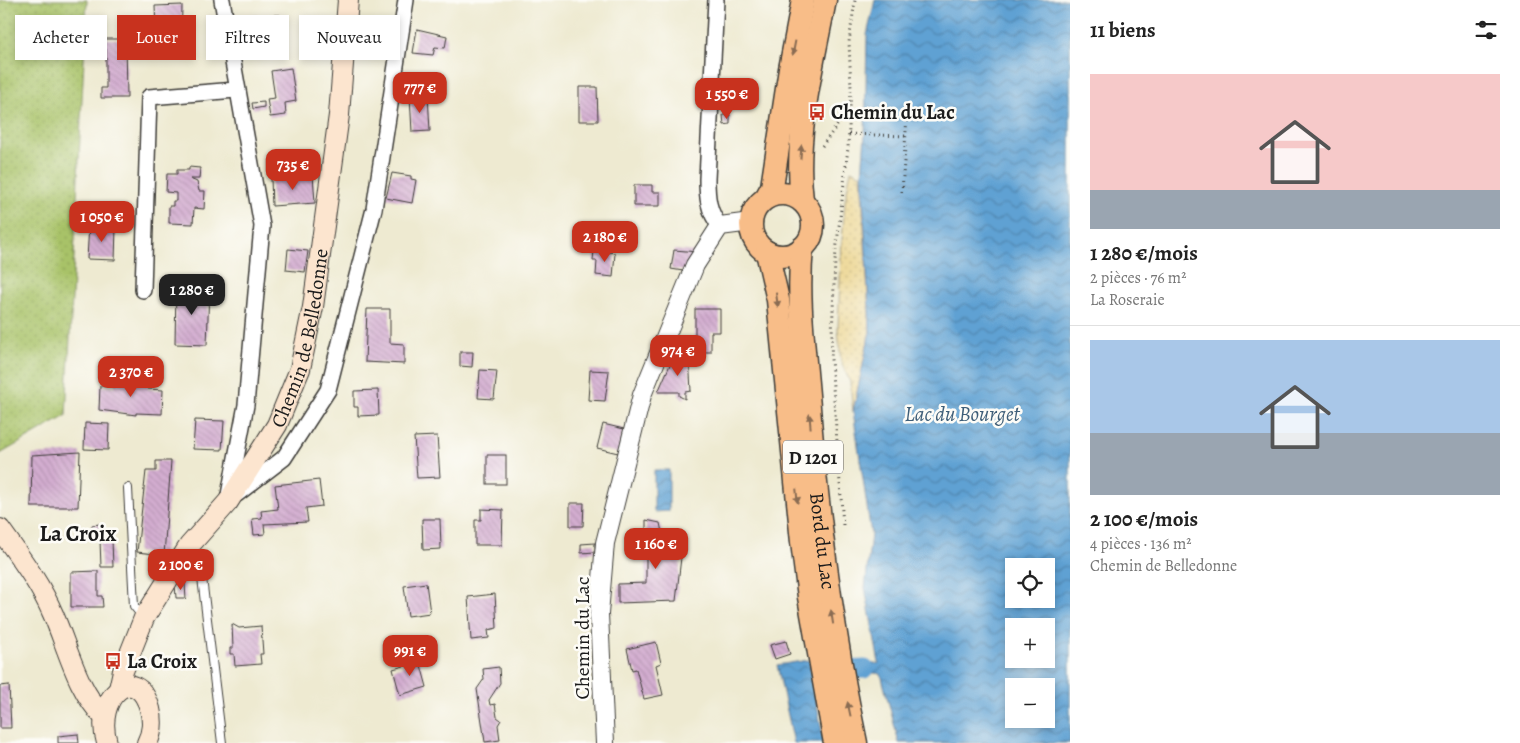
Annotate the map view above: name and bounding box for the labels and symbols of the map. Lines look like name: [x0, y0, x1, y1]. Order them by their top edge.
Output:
one-way arrow: [790, 40, 798, 55]
pin: 777 €: [385, 72, 455, 114]
pin: 1 550 €: [681, 78, 773, 120]
place label: Chemin du Lac: [831, 99, 955, 126]
bus stop icon: Chemin du Lac: [807, 102, 827, 122]
one-way arrow: [797, 144, 805, 160]
pin: 735 €: [258, 148, 328, 191]
pin: 1 050 €: [56, 200, 148, 243]
pin: 2 180 €: [559, 220, 651, 263]
street label: Chemin de Belledonne: [264, 247, 335, 432]
pin: 1 280 €: [146, 274, 238, 316]
one-way arrow: [773, 292, 781, 308]
pin: 974 €: [643, 334, 713, 377]
pin: 2 370 €: [85, 356, 177, 398]
water label: Lac du Bourget: [905, 400, 1020, 428]
one-way arrow: [806, 412, 814, 428]
road number: D 1201: [783, 441, 843, 474]
one-way arrow: [793, 488, 801, 504]
street label: Bord du Lac: [803, 491, 842, 591]
district label: La Croix: [40, 519, 117, 549]
pin: 1 160 €: [610, 528, 702, 570]
pin: 2 100 €: [135, 548, 227, 591]
street label: Chemin du Lac: [569, 577, 596, 699]
one-way arrow: [828, 608, 836, 624]
pin: 991 €: [375, 634, 445, 677]
place label: La Croix: [127, 648, 197, 675]
bus stop icon: La Croix: [103, 651, 123, 671]
one-way arrow: [845, 702, 853, 717]

